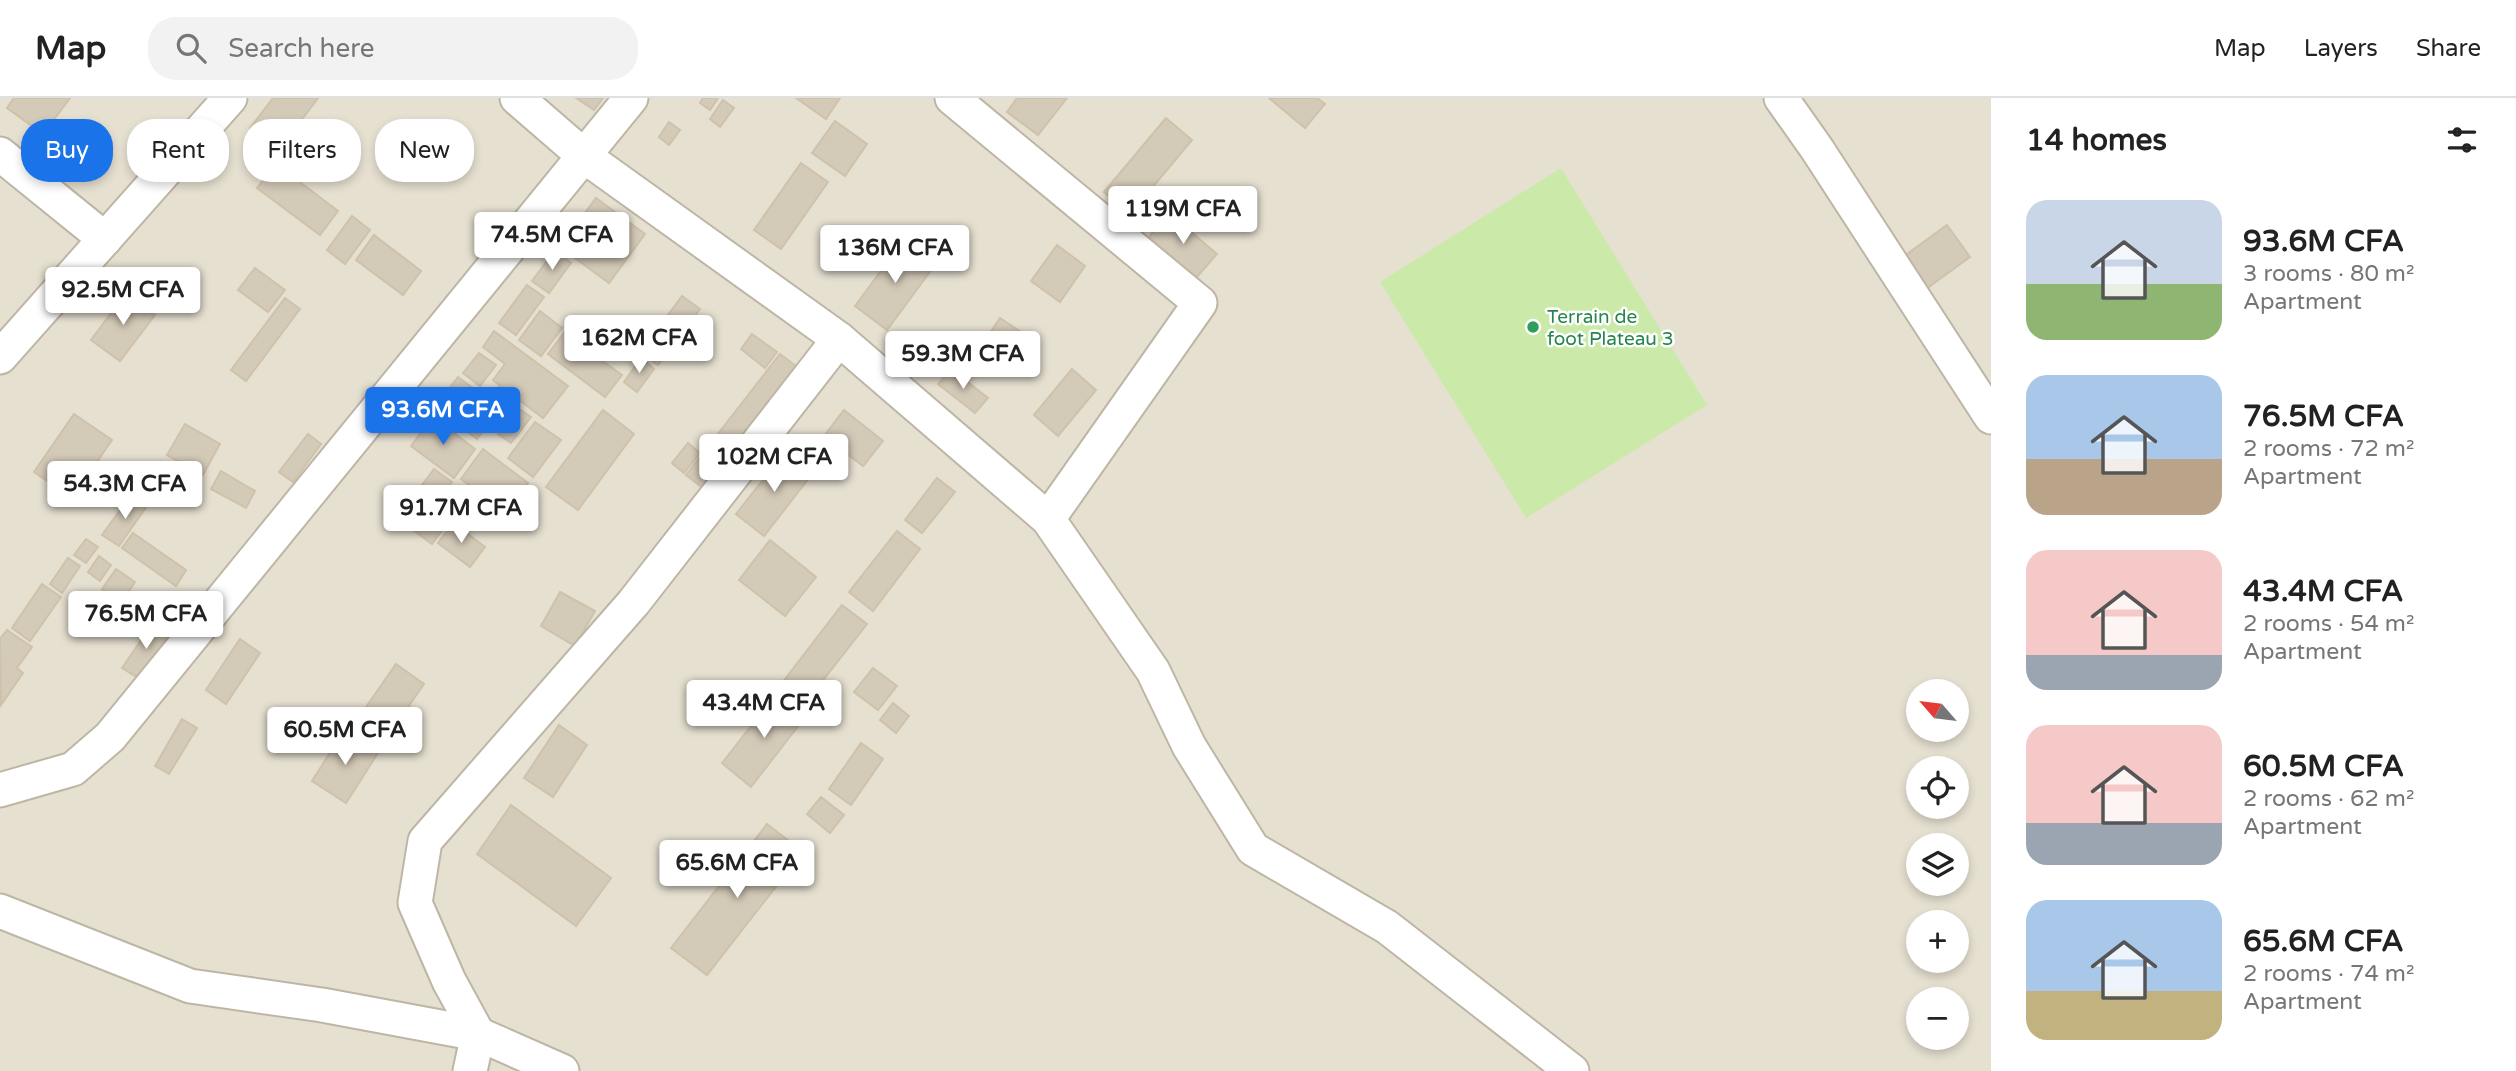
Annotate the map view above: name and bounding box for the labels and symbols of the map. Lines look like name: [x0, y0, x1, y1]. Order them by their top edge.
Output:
pin: 119M CFA: [1111, 186, 1255, 246]
pin: 74.5M CFA: [472, 212, 632, 272]
pin: 136M CFA: [823, 226, 967, 285]
pin: 92.5M CFA: [43, 268, 203, 327]
place label: Terrain de foot Plateau 3: [1547, 306, 1674, 350]
pin: 162M CFA: [567, 316, 711, 375]
marker: Terrain de foot Plateau 3: [1525, 319, 1541, 335]
pin: 59.3M CFA: [883, 331, 1043, 391]
pin: 93.6M CFA: [363, 388, 523, 447]
pin: 102M CFA: [702, 434, 846, 494]
pin: 54.3M CFA: [45, 462, 205, 521]
pin: 91.7M CFA: [381, 486, 541, 545]
pin: 76.5M CFA: [66, 592, 226, 651]
north arrow: [1906, 679, 1969, 742]
pin: 43.4M CFA: [684, 680, 844, 740]
pin: 60.5M CFA: [265, 708, 425, 767]
pin: 65.6M CFA: [657, 840, 817, 900]

